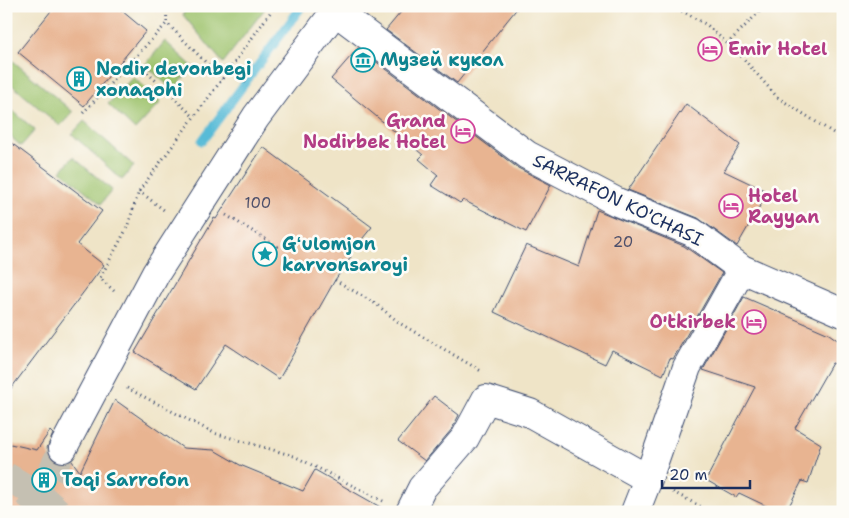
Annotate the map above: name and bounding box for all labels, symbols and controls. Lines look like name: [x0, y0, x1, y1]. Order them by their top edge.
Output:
hotel icon: Emir Hotel: [697, 36, 723, 62]
place label: Emir Hotel: [728, 37, 827, 61]
museum icon: Музей кукол: [350, 47, 376, 73]
place label: Музей кукол: [380, 48, 504, 72]
place label: Nodir devonbegi xonaqohi: [96, 57, 252, 102]
building icon: Nodir devonbegi xonaqohi: [66, 66, 92, 92]
place label: Grand Nodirbek Hotel: [303, 109, 446, 154]
hotel icon: Grand Nodirbek Hotel: [450, 118, 476, 144]
street label: SARRAFON KO'CHASI: [529, 148, 707, 252]
place label: Hotel Rayyan: [748, 184, 819, 229]
house number: 100: [245, 193, 271, 213]
hotel icon: Hotel Rayyan: [718, 193, 744, 219]
place label: Gʻulomjon karvonsaroyi: [282, 232, 408, 277]
house number: 20: [613, 232, 633, 252]
place icon: Gʻulomjon karvonsaroyi: [252, 241, 278, 267]
hotel icon: O'tkirbek: [741, 309, 767, 335]
place label: O'tkirbek: [650, 310, 736, 334]
scale bar: [662, 458, 749, 490]
text: 20 m: [669, 465, 708, 485]
building icon: Toqi Sarrofon: [31, 467, 57, 493]
place label: Toqi Sarrofon: [62, 468, 189, 492]

